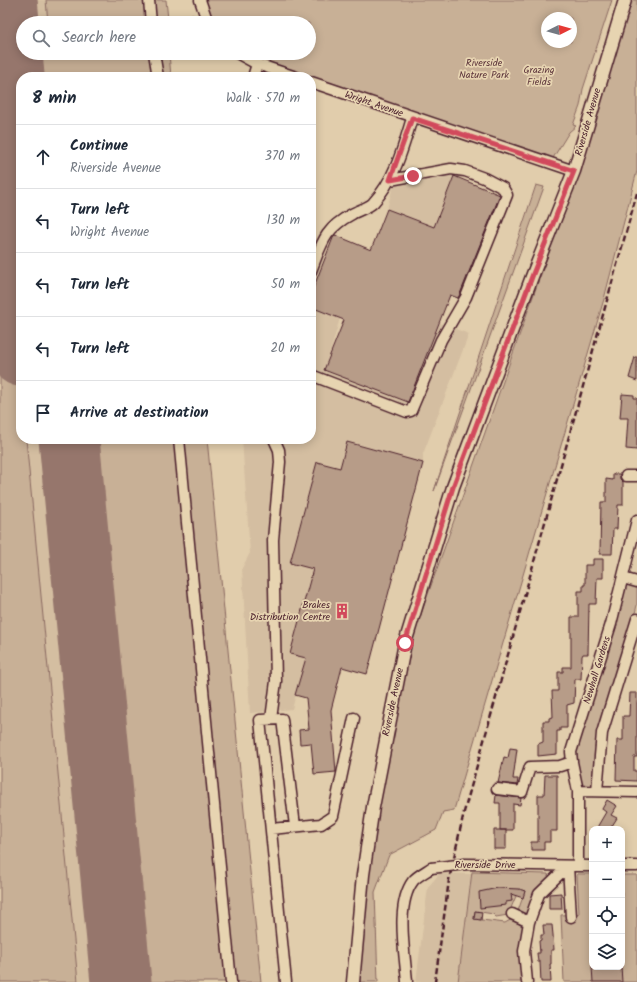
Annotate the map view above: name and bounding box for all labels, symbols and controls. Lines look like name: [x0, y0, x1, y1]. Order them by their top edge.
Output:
north arrow: [541, 12, 577, 48]
search box: [16, 16, 316, 60]
text: Search here: [62, 26, 136, 50]
icon: search: [30, 27, 52, 49]
park label: Riverside Nature Park: [459, 55, 509, 83]
park label: Grazing Fields: [524, 62, 555, 90]
text: 8 min: [32, 85, 76, 112]
street label: Riverside Avenue: [571, 86, 605, 158]
street label: Wright Avenue: [343, 87, 406, 122]
text: Walk · 570 m: [226, 88, 300, 109]
text: Continue: [70, 134, 128, 158]
icon: ahead: [32, 146, 54, 168]
text: 370 m: [265, 146, 300, 167]
text: Riverside Avenue: [70, 158, 161, 179]
route end: [404, 167, 422, 185]
text: Turn left: [70, 198, 130, 222]
icon: left: [32, 210, 54, 232]
text: 130 m: [266, 210, 300, 231]
text: Wright Avenue: [70, 222, 149, 243]
text: Turn left: [70, 273, 130, 297]
icon: left: [32, 274, 54, 296]
text: 50 m: [271, 274, 300, 295]
text: Turn left: [70, 337, 130, 361]
icon: left: [32, 338, 54, 360]
text: 20 m: [270, 338, 300, 359]
text: Arrive at destination: [70, 401, 209, 425]
icon: arrive: [32, 402, 54, 424]
place label: Brakes Distribution Centre: [250, 597, 331, 625]
building icon: Brakes Distribution Centre: [333, 602, 351, 620]
street label: Newhall Gardens: [579, 633, 615, 706]
route start: [396, 634, 414, 652]
street label: Riverside Avenue: [378, 666, 408, 738]
map controls: [589, 826, 625, 970]
button: +: [589, 826, 625, 862]
street label: Riverside Drive: [454, 857, 516, 873]
button: −: [589, 862, 625, 898]
button: locate: [589, 898, 625, 934]
button: layers: [589, 934, 625, 970]

